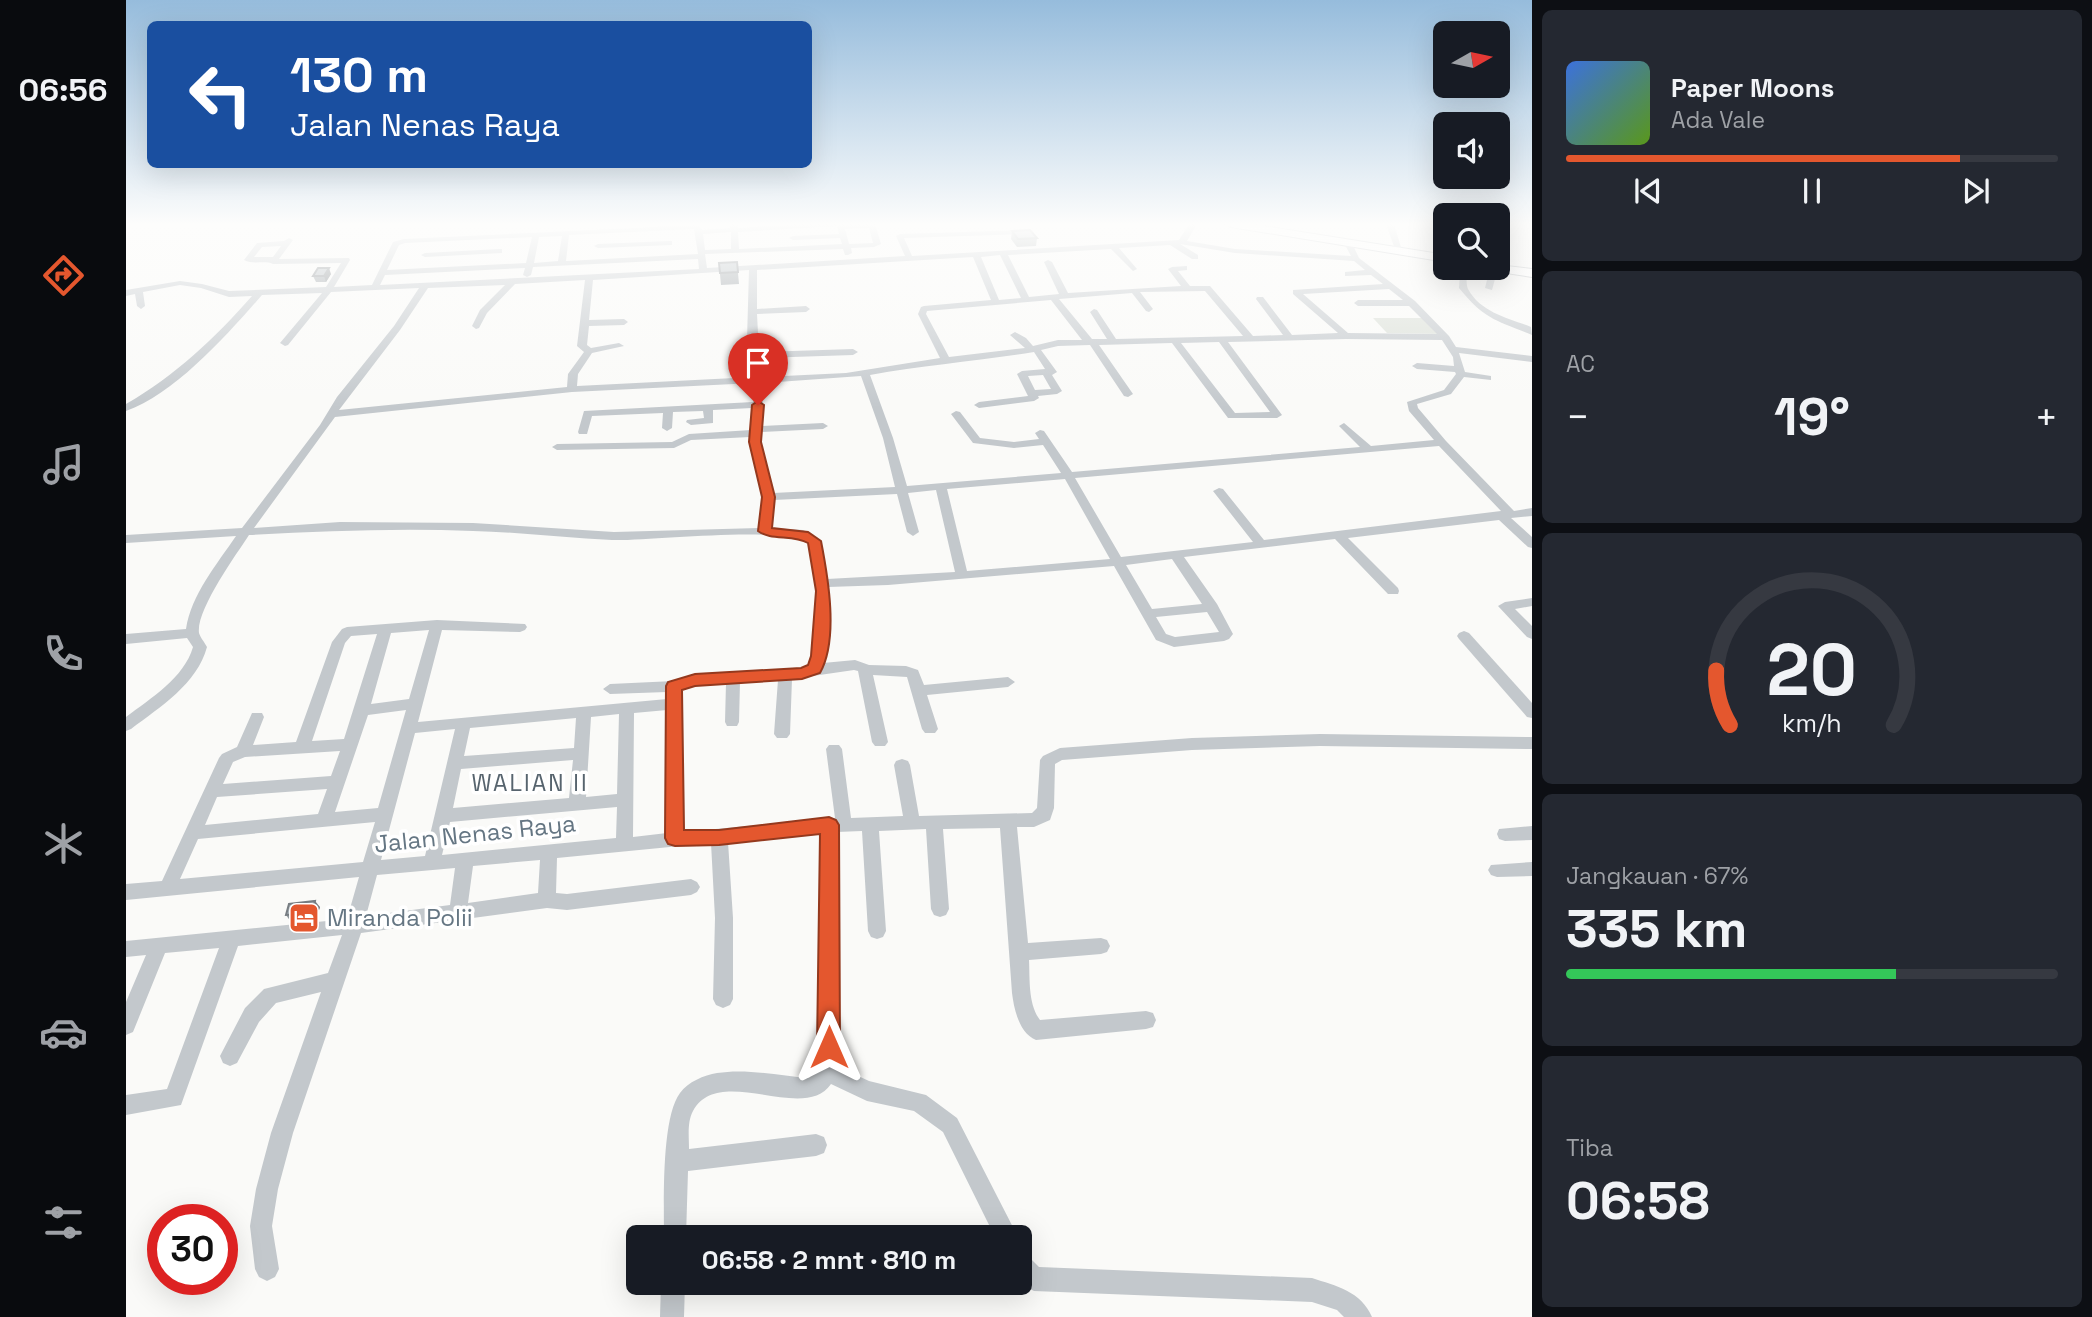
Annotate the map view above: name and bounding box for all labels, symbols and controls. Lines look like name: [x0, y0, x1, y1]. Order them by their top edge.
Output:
north arrow: [1433, 21, 1510, 98]
map controls: [1433, 21, 1510, 280]
text: 130 m: [290, 44, 428, 106]
icon: left: [175, 49, 266, 140]
text: 06:56: [18, 70, 108, 110]
text: Paper Moons: [1671, 71, 1834, 105]
text: Jalan Nenas Raya: [290, 105, 560, 145]
text: Ada Vale: [1671, 105, 1765, 135]
button: sound: [1433, 112, 1510, 189]
icon: previous: [1629, 172, 1667, 210]
icon: pause: [1793, 172, 1831, 210]
icon: next: [1957, 172, 1995, 210]
button: search: [1433, 203, 1510, 280]
icon: directions: [39, 251, 88, 300]
pin: [728, 333, 788, 405]
icon: arrive: [739, 344, 777, 382]
text: AC: [1566, 349, 1595, 379]
text: 19°: [1774, 384, 1850, 450]
text: −: [1566, 393, 1590, 441]
text: +: [2034, 393, 2058, 441]
icon: music: [39, 440, 88, 489]
text: 20: [1767, 623, 1857, 716]
icon: phone: [39, 629, 88, 678]
text: km/h: [1782, 706, 1842, 738]
district label: WALIAN II: [471, 768, 589, 798]
street label: Jalan Nenas Raya: [373, 807, 577, 860]
icon: climate: [39, 819, 88, 868]
text: Jangkauan · 67%: [1566, 861, 1748, 891]
text: 335 km: [1566, 896, 1747, 962]
hotel icon: Miranda Polii: [287, 901, 321, 935]
place label: Miranda Polii: [327, 902, 473, 933]
icon: car: [39, 1008, 88, 1057]
position arrow: [792, 1010, 866, 1084]
text: Tiba: [1566, 1133, 1613, 1163]
text: 06:58: [1566, 1168, 1710, 1234]
icon: filters: [39, 1198, 88, 1247]
speed limit sign: 30: [147, 1204, 238, 1295]
text: 06:58 · 2 mnt · 810 m: [702, 1243, 956, 1277]

